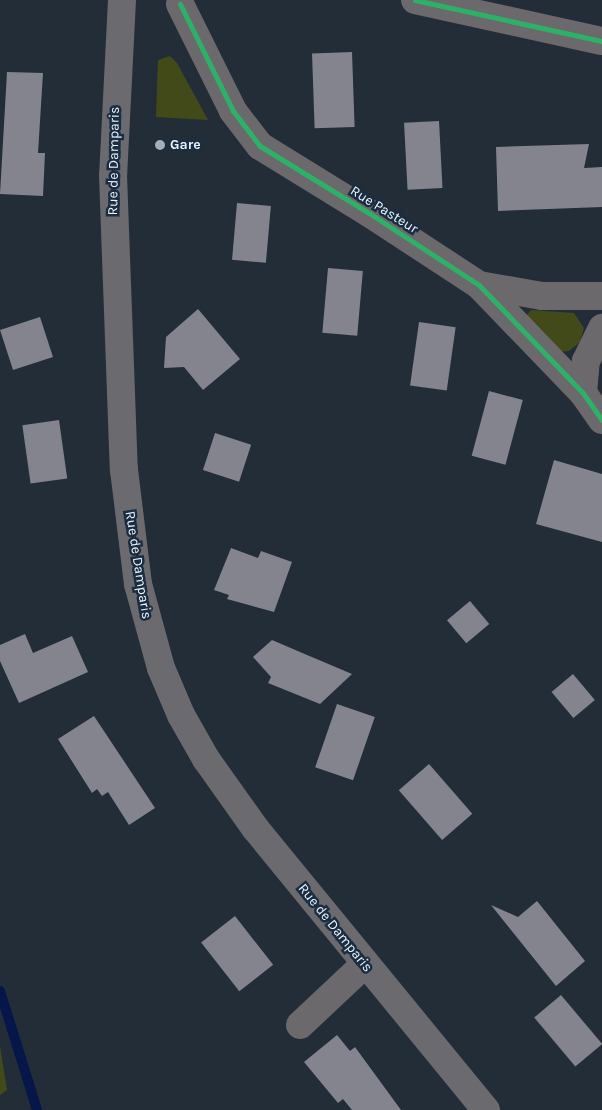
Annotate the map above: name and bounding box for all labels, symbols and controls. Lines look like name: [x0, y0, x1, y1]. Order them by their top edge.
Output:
street label: Rue de Damparis: [105, 106, 123, 216]
place label: Gare: [170, 137, 201, 153]
marker: Gare: [154, 139, 166, 151]
street label: Rue Pasteur: [347, 183, 421, 237]
street label: Rue de Damparis: [121, 510, 155, 620]
street label: Rue de Damparis: [294, 880, 376, 976]

